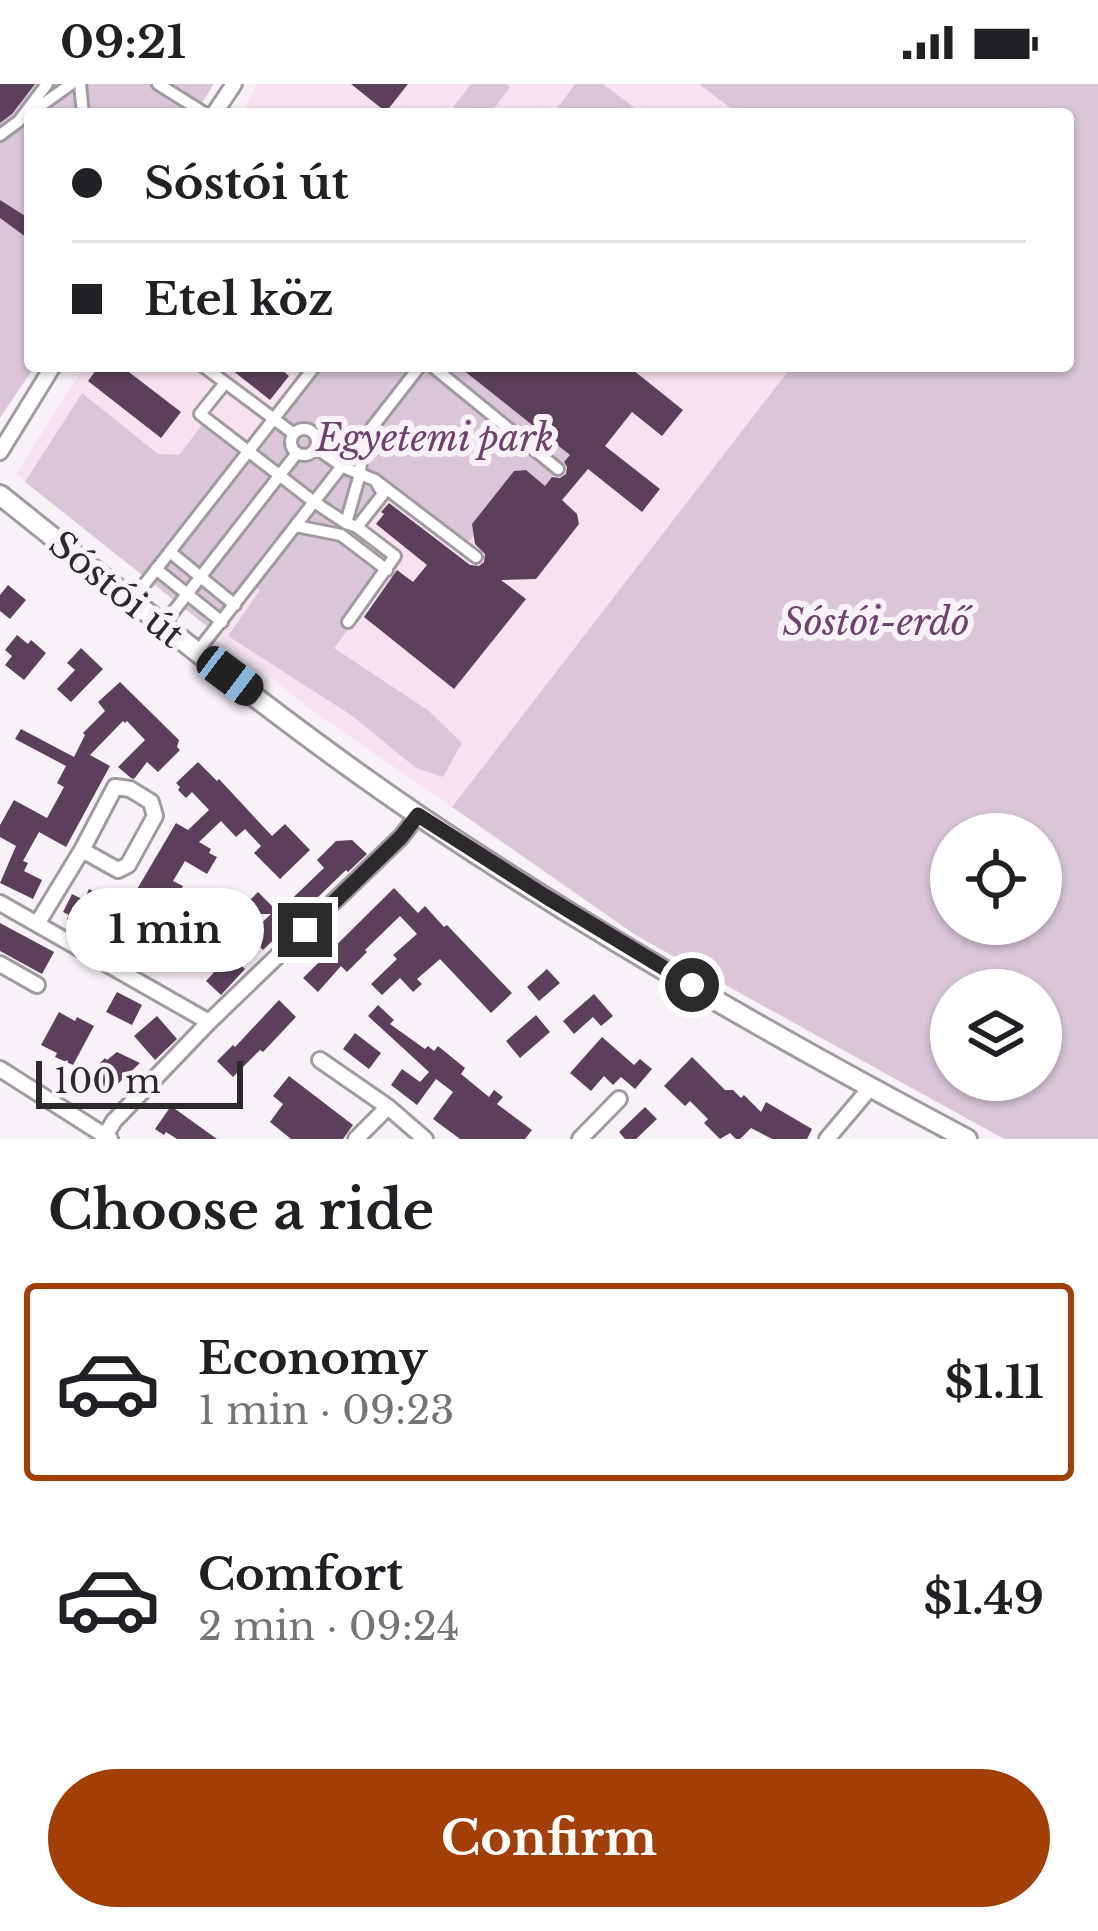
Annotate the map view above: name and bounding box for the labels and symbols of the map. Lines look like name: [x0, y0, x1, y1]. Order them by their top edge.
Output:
park label: Egyetemi park: [315, 416, 554, 461]
street label: Sóstói út: [40, 521, 194, 658]
park label: Sóstói-erdő: [782, 600, 973, 645]
car: [190, 640, 270, 712]
callout: 1 min: [65, 888, 263, 972]
route end: [278, 903, 332, 957]
route start: [665, 958, 719, 1012]
scale bar: [36, 1055, 243, 1108]

